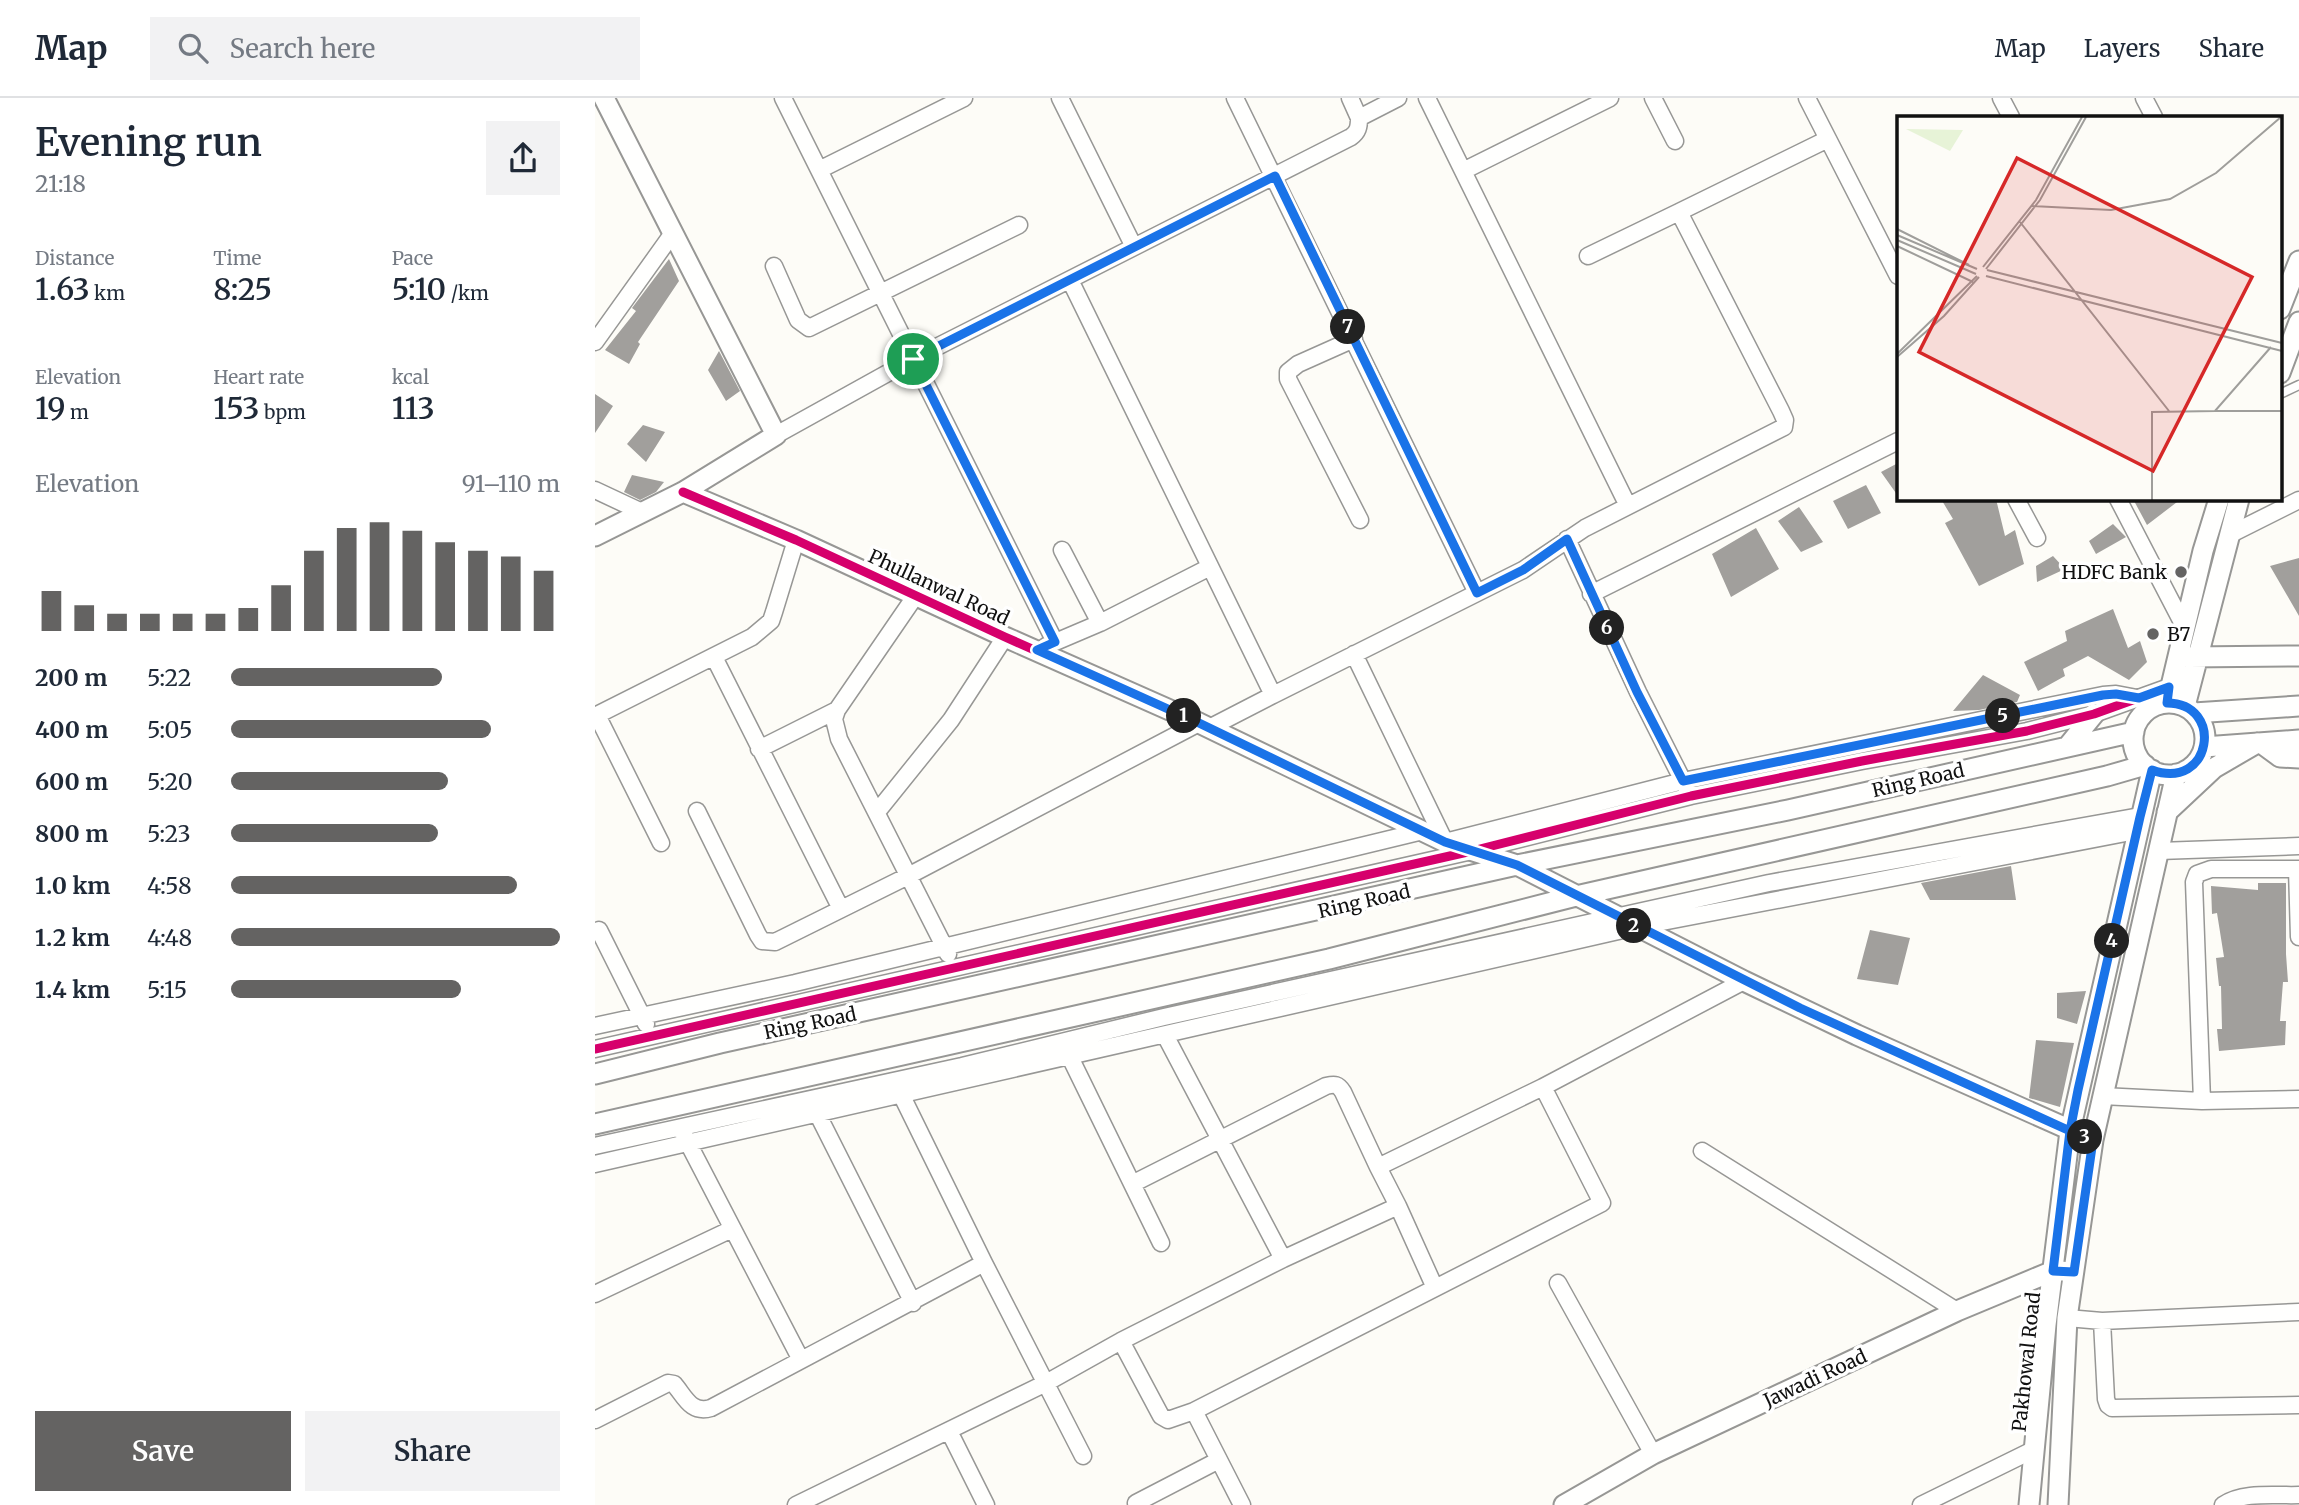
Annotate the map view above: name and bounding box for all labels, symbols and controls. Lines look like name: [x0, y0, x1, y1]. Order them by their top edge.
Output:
search box: [150, 17, 640, 80]
text: Map: [35, 28, 108, 69]
icon: search: [174, 29, 212, 67]
text: Search here: [230, 32, 375, 65]
text: Map: [1995, 33, 2046, 64]
text: Layers: [2084, 33, 2160, 64]
text: Share: [2198, 33, 2264, 64]
inset map: [1897, 116, 2281, 500]
text: Evening run: [35, 119, 262, 166]
button: share: [486, 121, 560, 195]
text: 21:18: [35, 169, 86, 198]
text: Distance: [35, 246, 114, 270]
text: Time: [213, 246, 262, 270]
text: Pace: [392, 246, 433, 270]
text: 1.63: [35, 270, 90, 308]
text: 8:25: [213, 270, 272, 308]
text: 5:10: [392, 270, 446, 308]
text: km: [90, 281, 125, 305]
text: /km: [446, 281, 489, 305]
pin: 7: [1331, 310, 1365, 344]
text: 7: [1342, 314, 1353, 338]
pin: [883, 329, 943, 389]
icon: arrive: [894, 340, 932, 378]
text: Elevation: [35, 365, 121, 389]
text: Heart rate: [213, 365, 304, 389]
text: kcal: [392, 365, 429, 389]
text: 19: [35, 389, 66, 427]
text: 153: [213, 389, 260, 427]
text: 113: [392, 389, 435, 427]
text: m: [66, 400, 89, 424]
text: bpm: [260, 400, 306, 424]
text: Elevation: [35, 469, 139, 498]
text: 91–110 m: [462, 469, 560, 498]
street label: Phullanwal Road: [865, 544, 1013, 630]
place label: HDFC Bank: [2061, 560, 2167, 584]
marker: HDFC Bank: [2173, 564, 2189, 580]
pin: 6: [1590, 610, 1625, 646]
text: 6: [1601, 615, 1612, 639]
place label: B7: [2167, 622, 2190, 646]
marker: B7: [2145, 626, 2161, 642]
text: 200 m: [35, 663, 107, 692]
text: 5:22: [147, 663, 191, 692]
pin: 1: [1167, 698, 1201, 734]
pin: 5: [1985, 698, 2021, 734]
text: 1: [1179, 703, 1188, 727]
text: 5: [1997, 703, 2008, 727]
text: 400 m: [35, 715, 109, 744]
text: 5:05: [147, 715, 192, 744]
street label: Ring Road: [1870, 758, 1966, 802]
text: 600 m: [35, 767, 108, 796]
text: 5:20: [147, 767, 193, 796]
text: 800 m: [35, 819, 108, 848]
text: 5:23: [147, 819, 191, 848]
text: 1.0 km: [35, 871, 110, 900]
text: 4:58: [147, 871, 192, 900]
street label: Ring Road: [1316, 879, 1412, 923]
pin: 2: [1616, 908, 1651, 944]
text: 2: [1628, 913, 1639, 937]
text: 1.2 km: [35, 923, 110, 952]
text: 4:48: [147, 923, 192, 952]
pin: 4: [2095, 924, 2129, 958]
text: 4: [2105, 928, 2118, 952]
text: 1.4 km: [35, 975, 110, 1004]
text: 5:15: [147, 975, 187, 1004]
street label: Ring Road: [762, 1002, 858, 1044]
pin: 3: [2067, 1119, 2103, 1154]
text: 3: [2079, 1124, 2090, 1148]
street label: Pakhowal Road: [2007, 1291, 2045, 1433]
street label: Jawadi Road: [1759, 1344, 1870, 1413]
button: Save: [35, 1411, 291, 1491]
button: Share: [305, 1411, 560, 1491]

